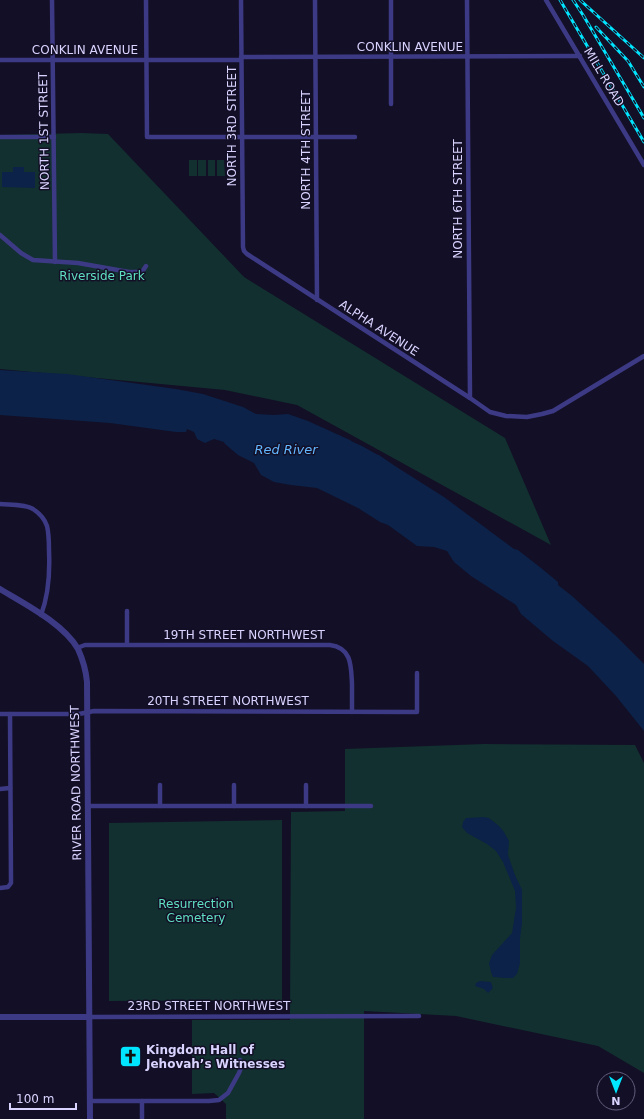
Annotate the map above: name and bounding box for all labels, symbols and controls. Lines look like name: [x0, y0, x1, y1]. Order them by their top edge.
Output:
street label: CONKLIN AVENUE: [357, 40, 463, 54]
street label: CONKLIN AVENUE: [32, 43, 138, 57]
street label: MILL ROAD: [581, 45, 627, 109]
street label: NORTH 3RD STREET: [225, 65, 239, 186]
street label: NORTH 1ST STREET: [36, 71, 52, 190]
street label: NORTH 4TH STREET: [299, 90, 313, 210]
street label: NORTH 6TH STREET: [451, 139, 465, 259]
park label: Riverside Park: [59, 269, 145, 283]
street label: ALPHA AVENUE: [337, 297, 421, 359]
water label: Red River: [254, 442, 319, 457]
street label: 19TH STREET NORTHWEST: [163, 628, 326, 642]
street label: 20TH STREET NORTHWEST: [147, 694, 310, 708]
street label: RIVER ROAD NORTHWEST: [68, 705, 84, 861]
park label: Resurrection Cemetery: [158, 897, 234, 925]
street label: 23RD STREET NORTHWEST: [128, 999, 291, 1013]
place label: Kingdom Hall of Jehovah’s Witnesses: [145, 1043, 285, 1071]
church icon: Kingdom Hall of Jehovah’s Witnesses: [117, 1044, 143, 1070]
north arrow: [596, 1071, 636, 1111]
scale bar: [10, 1085, 76, 1111]
text: 100 m: [16, 1092, 54, 1106]
text: N: [611, 1094, 621, 1107]

